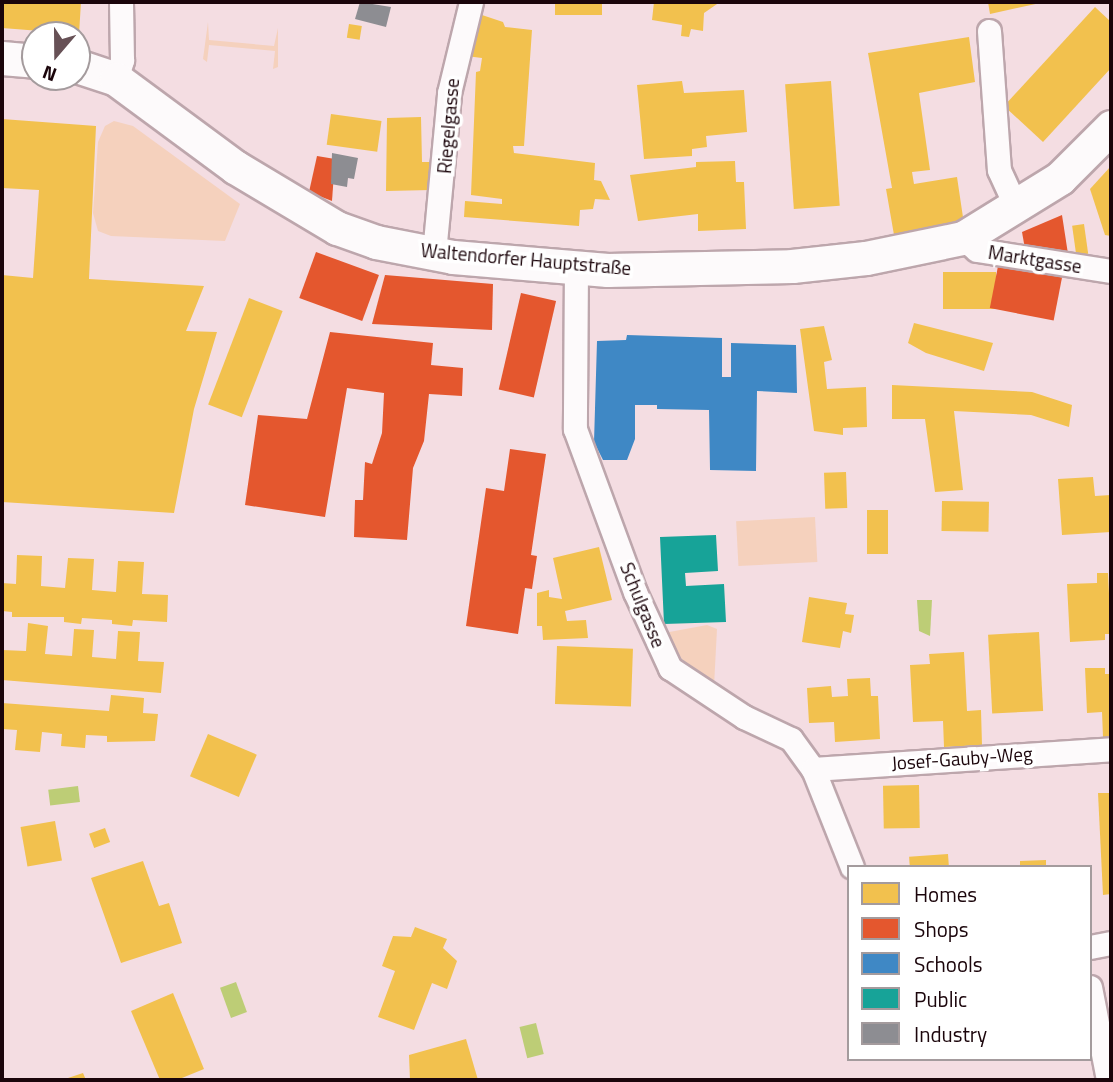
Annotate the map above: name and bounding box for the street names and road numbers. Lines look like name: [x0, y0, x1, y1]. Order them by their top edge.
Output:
street label: Riegelgasse: [432, 77, 464, 175]
street label: Waltendorfer Hauptstraße: [420, 238, 632, 280]
street label: Marktgasse: [987, 240, 1083, 278]
street label: Schulgasse: [616, 559, 670, 651]
street label: Josef-Gauby-Weg: [891, 742, 1033, 774]

